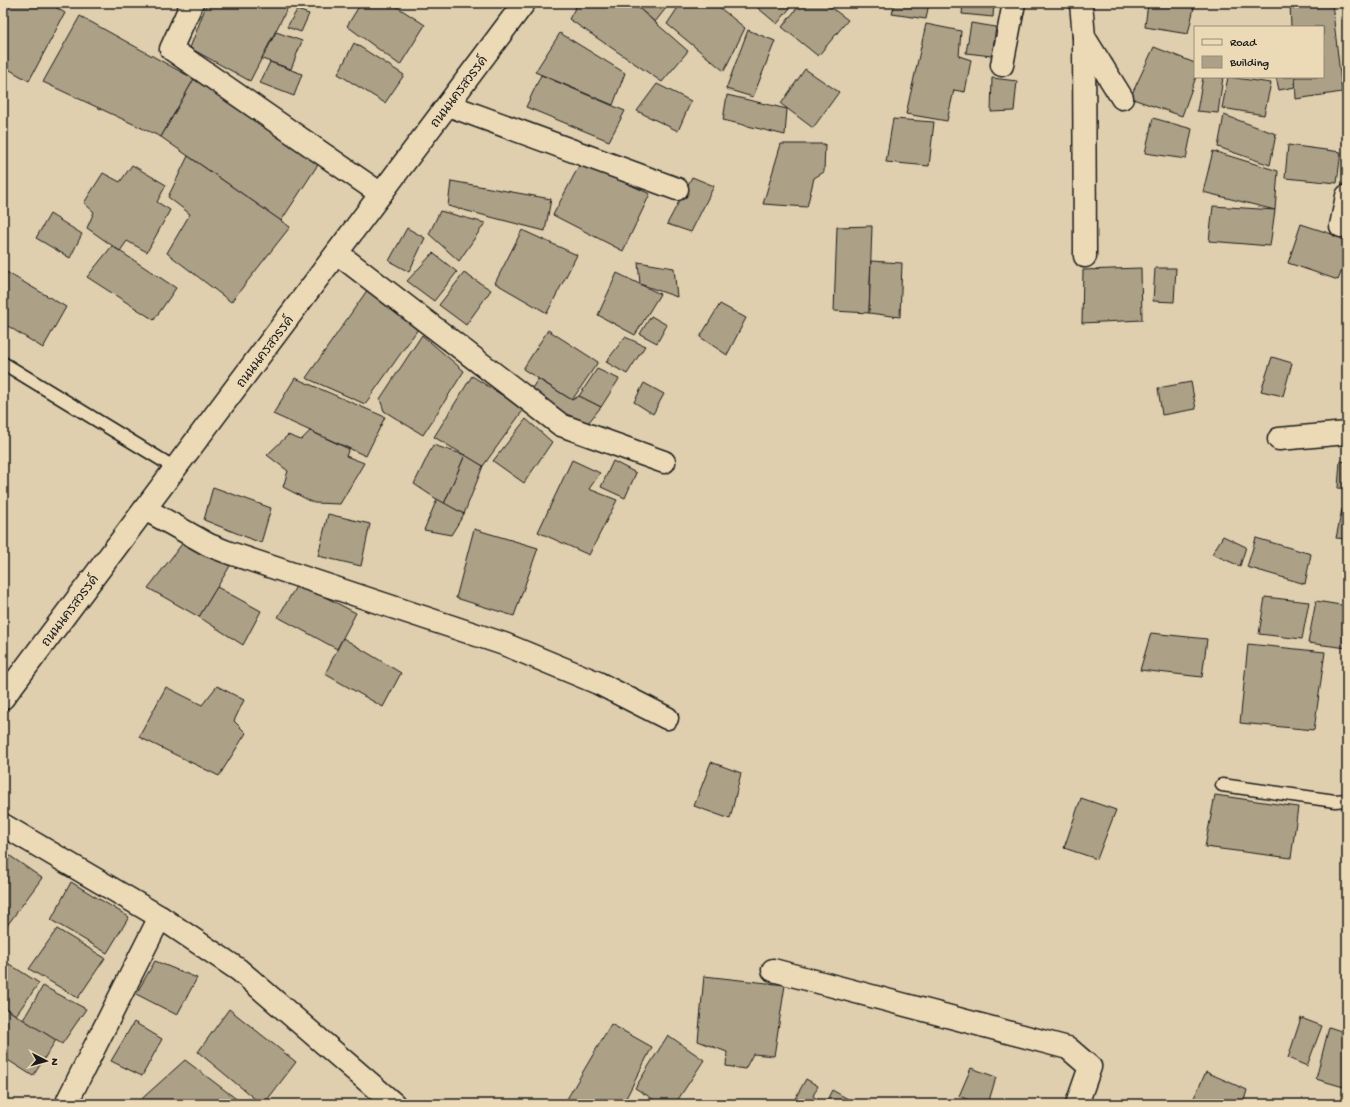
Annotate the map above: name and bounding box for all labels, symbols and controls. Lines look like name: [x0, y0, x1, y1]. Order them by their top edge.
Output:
legend: [1194, 26, 1324, 78]
text: Road: [1230, 37, 1257, 51]
street label: ถนนนครสวรรค์: [425, 51, 492, 131]
text: Building: [1229, 57, 1269, 71]
street label: ถนนนครสวรรค์: [231, 311, 298, 391]
street label: ถนนนครสวรรค์: [36, 570, 103, 650]
north arrow: [26, 1041, 66, 1081]
text: N: [48, 1058, 60, 1066]

